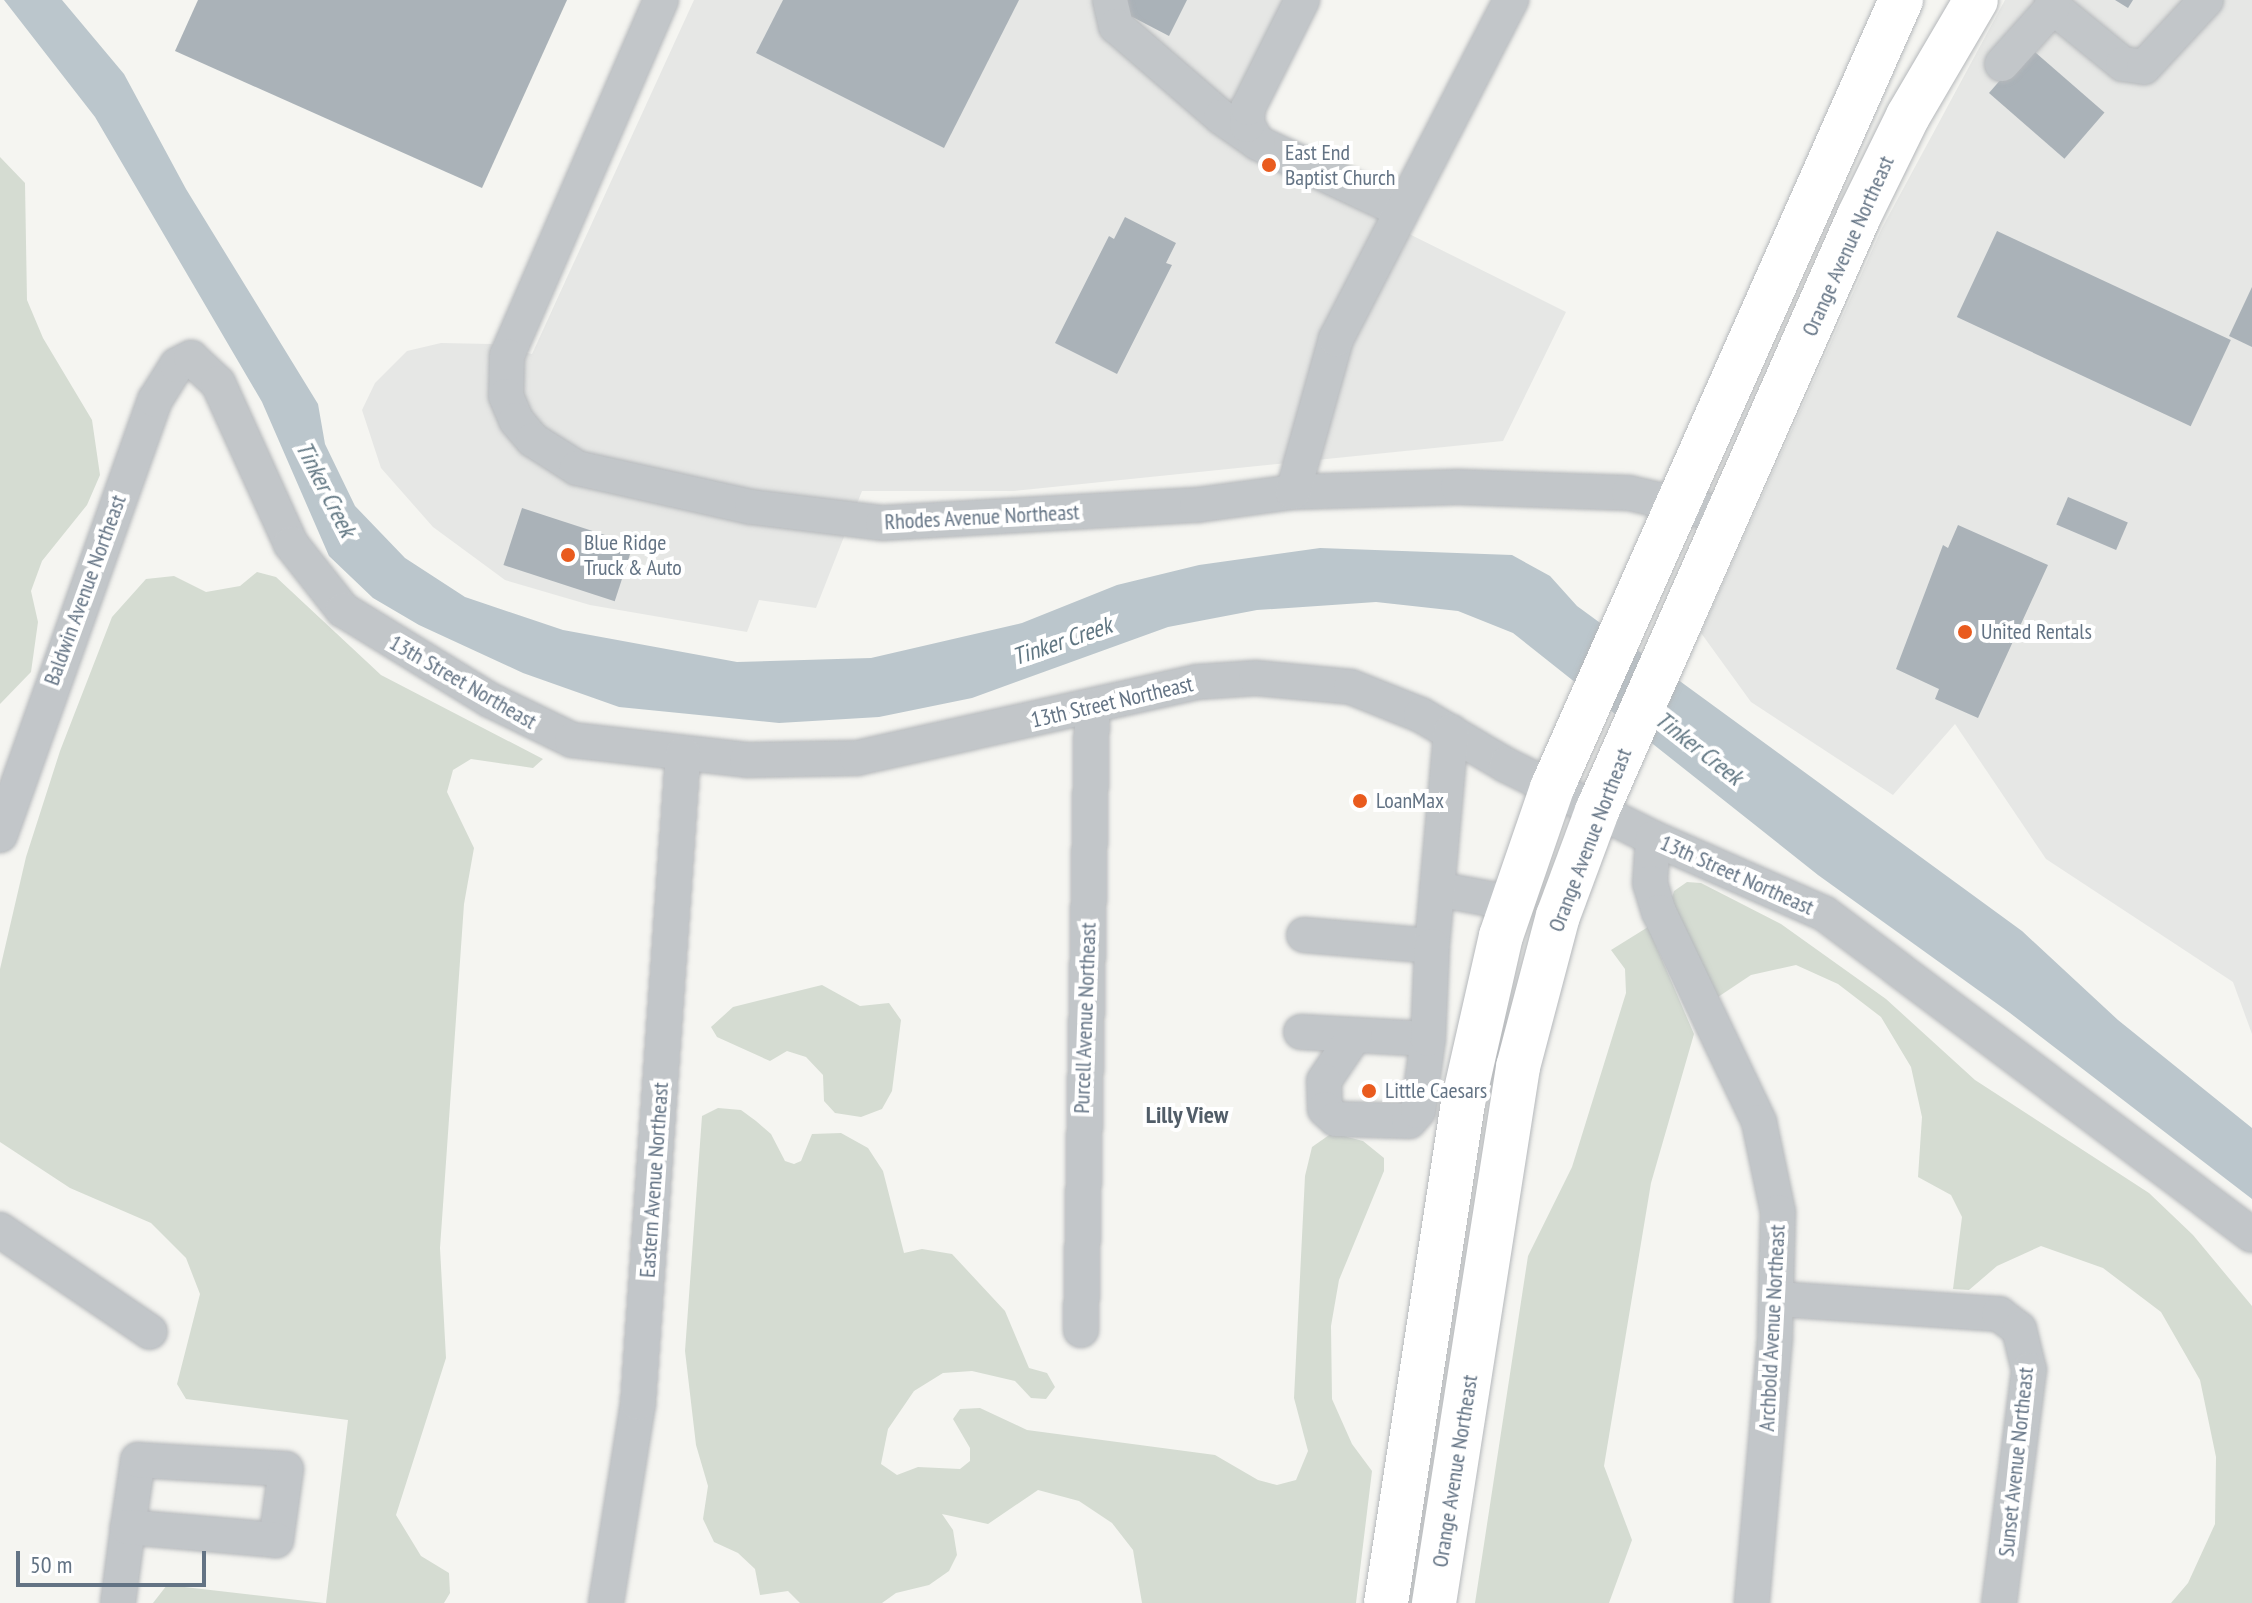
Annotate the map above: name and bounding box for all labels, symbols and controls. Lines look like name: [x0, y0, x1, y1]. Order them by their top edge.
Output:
place label: East End Baptist Church: [1285, 139, 1396, 190]
street label: Orange Avenue Northeast: [1796, 152, 1900, 340]
marker: East End Baptist Church: [1260, 156, 1278, 174]
water label: Tinker Creek: [290, 436, 362, 542]
street label: Baldwin Avenue Northeast: [38, 491, 132, 689]
street label: Rhodes Avenue Northeast: [884, 499, 1080, 535]
place label: Blue Ridge Truck & Auto: [584, 529, 683, 580]
marker: Blue Ridge Truck & Auto: [559, 546, 577, 564]
water label: Tinker Creek: [1008, 611, 1116, 671]
place label: United Rentals: [1981, 619, 2092, 645]
marker: United Rentals: [1956, 623, 1974, 641]
street label: 13th Street Northeast: [385, 629, 541, 735]
street label: 13th Street Northeast: [1028, 671, 1196, 733]
water label: Tinker Creek: [1649, 705, 1749, 791]
street label: Orange Avenue Northeast: [1543, 744, 1637, 936]
place label: LoanMax: [1376, 788, 1444, 814]
marker: LoanMax: [1351, 792, 1369, 810]
street label: 13th Street Northeast: [1656, 829, 1818, 921]
street label: Purcell Avenue Northeast: [1068, 922, 1102, 1114]
place label: Little Caesars: [1385, 1078, 1487, 1104]
street label: Eastern Avenue Northeast: [634, 1081, 674, 1279]
marker: Little Caesars: [1360, 1082, 1378, 1100]
district label: Lilly View: [1145, 1101, 1229, 1129]
street label: Archbold Avenue Northeast: [1753, 1224, 1791, 1432]
street label: Sunset Avenue Northeast: [1993, 1366, 2039, 1558]
street label: Orange Avenue Northeast: [1427, 1373, 1483, 1569]
scale bar: [20, 1535, 210, 1585]
text: 50 m: [30, 1549, 72, 1580]

